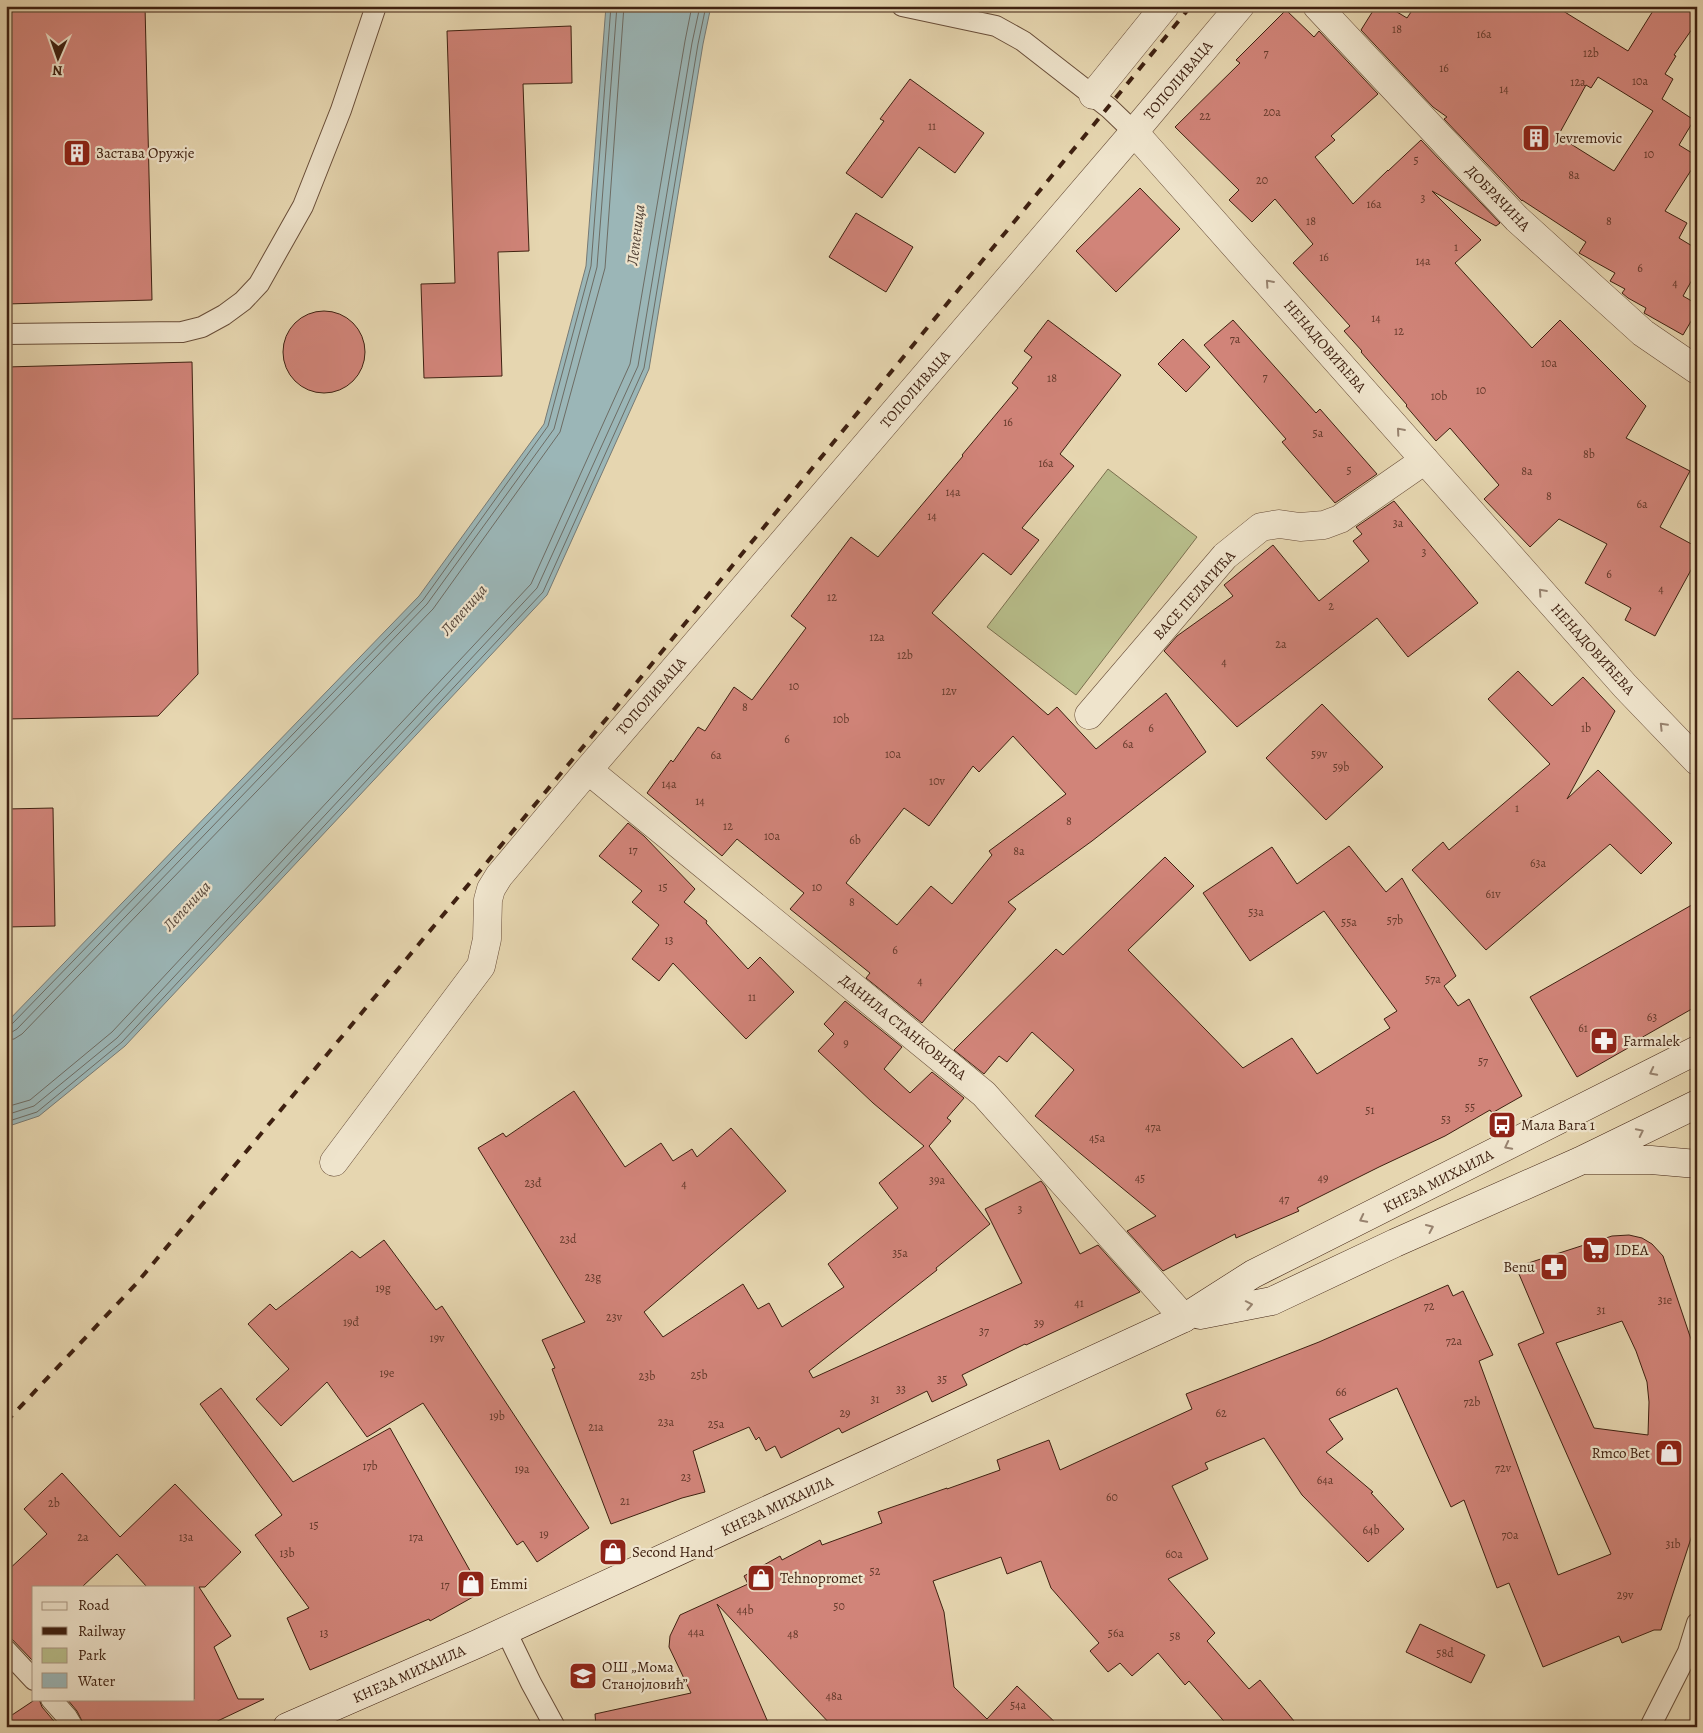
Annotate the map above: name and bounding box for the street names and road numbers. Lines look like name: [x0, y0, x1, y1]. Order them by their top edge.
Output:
street label: ТОПОЛИВАЦА: [1139, 36, 1217, 124]
street label: ДОБРАЧИНА: [1461, 161, 1535, 236]
street label: НЕНАДОВИЋЕВА: [1279, 295, 1371, 397]
street label: ТОПОЛИВАЦА: [876, 346, 955, 432]
street label: ВАСЕ ПЕЛАГИЋА: [1148, 546, 1240, 644]
street label: НЕНАДОВИЋЕВА: [1546, 599, 1640, 699]
street label: ТОПОЛИВАЦА: [612, 653, 691, 739]
street label: ДАНИЛА СТАНКОВИЋА: [835, 970, 971, 1085]
street label: КНЕЗА МИХАИЛА: [1379, 1144, 1497, 1217]
street label: КНЕЗА МИХАИЛА: [718, 1471, 836, 1541]
street label: КНЕЗА МИХАИЛА: [349, 1640, 469, 1708]

